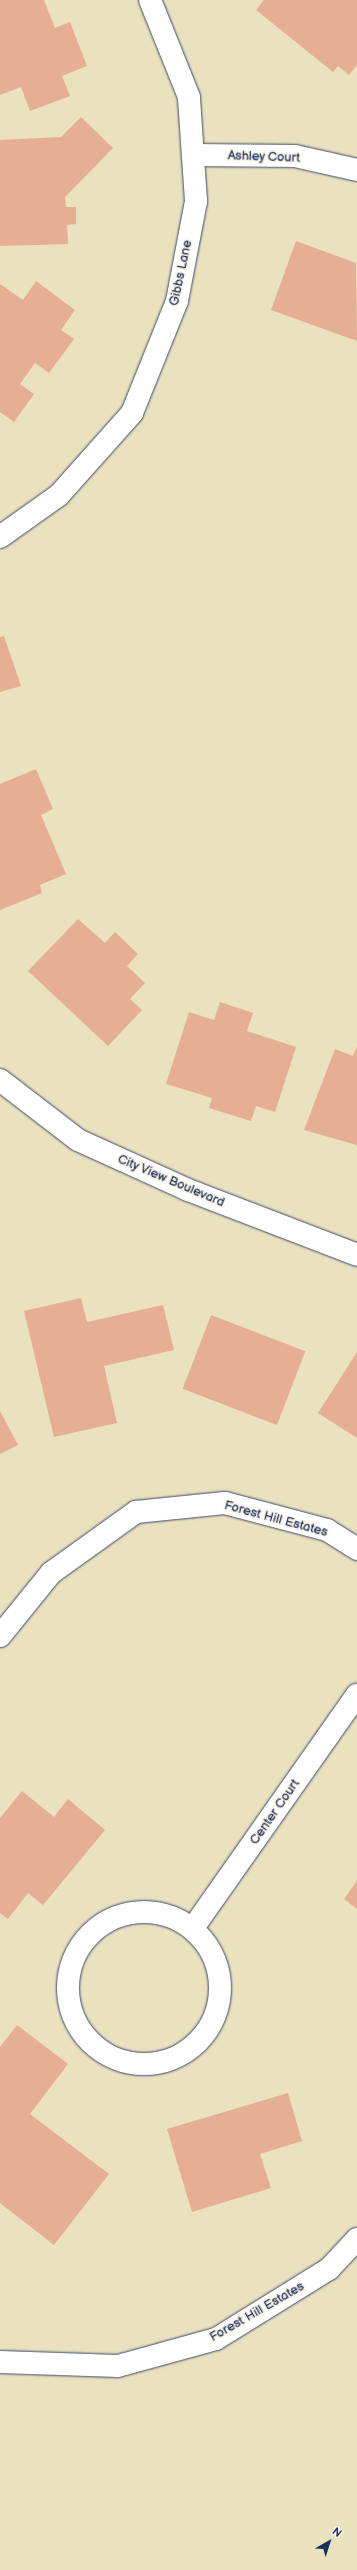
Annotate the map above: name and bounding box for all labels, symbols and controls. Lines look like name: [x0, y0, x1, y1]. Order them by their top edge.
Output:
street label: Ashley Court: [227, 148, 301, 166]
street label: Gibbs Lane: [166, 239, 196, 307]
street label: City View Boulevard: [115, 1151, 227, 1211]
street label: Forest Hill Estates: [223, 1498, 329, 1540]
street label: Center Court: [247, 1776, 303, 1848]
street label: Forest Hill Estates: [207, 2279, 307, 2345]
north arrow: [309, 2522, 349, 2562]
text: N: [330, 2525, 344, 2540]

